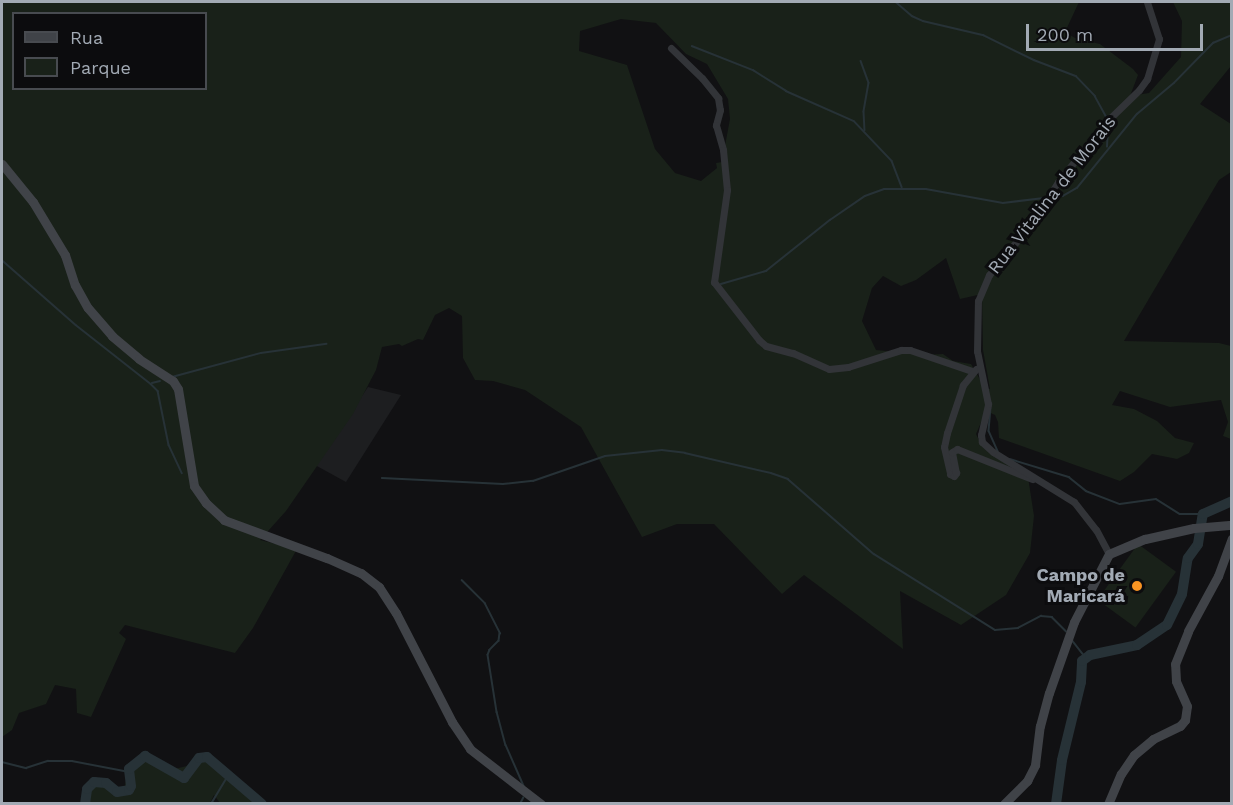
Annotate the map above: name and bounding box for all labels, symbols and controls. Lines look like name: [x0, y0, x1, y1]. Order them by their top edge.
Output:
legend: [12, 12, 207, 90]
scale bar: [1029, 12, 1206, 50]
text: 200 m: [1037, 24, 1093, 45]
text: Rua: [70, 27, 103, 48]
text: Parque: [70, 57, 131, 78]
street label: Rua Vitalina de Morais: [983, 111, 1121, 279]
place label: Campo de Maricará: [1036, 565, 1125, 608]
marker: Campo de Maricará: [1130, 579, 1144, 593]

